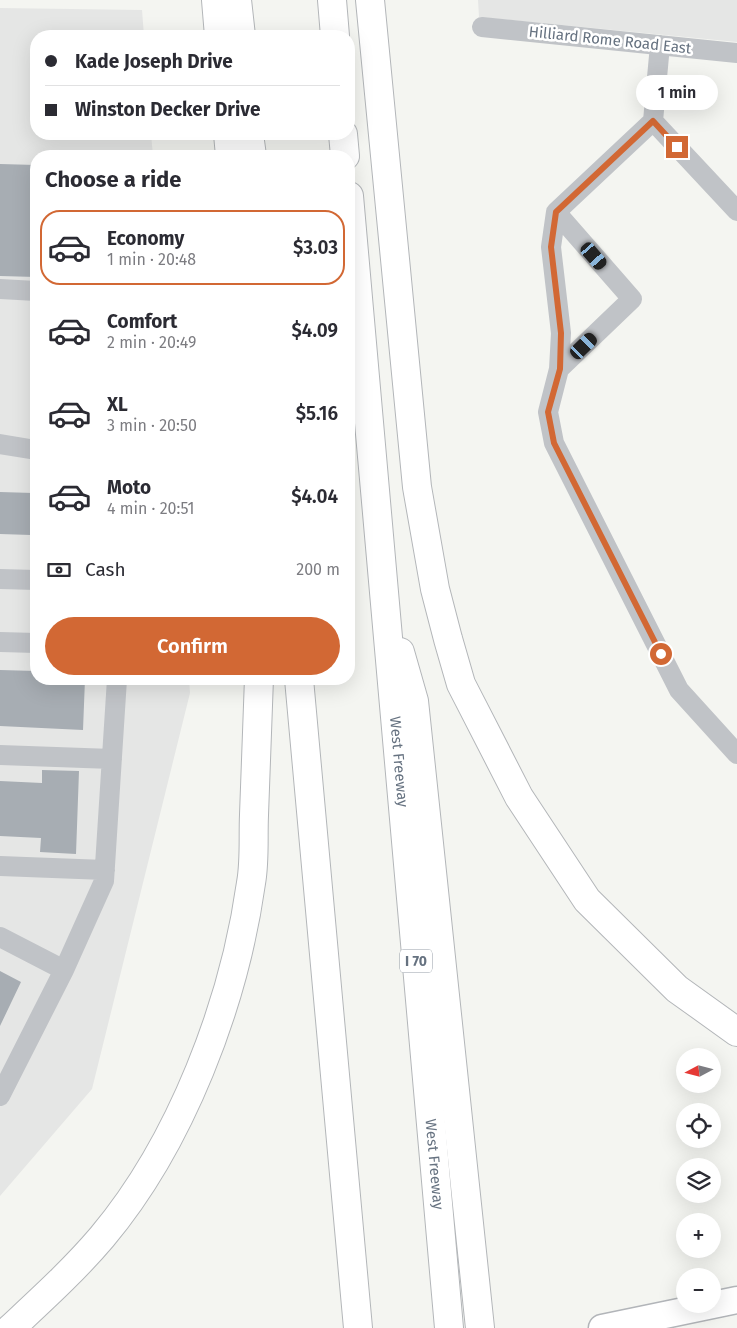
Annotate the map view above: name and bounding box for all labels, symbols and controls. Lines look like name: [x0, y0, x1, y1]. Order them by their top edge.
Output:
street label: Hilliard Rome Road East: [528, 23, 693, 58]
text: Kade Joseph Drive: [75, 50, 233, 73]
callout: 1 min: [636, 74, 718, 110]
text: 1 min: [658, 83, 696, 102]
text: Winston Decker Drive: [75, 98, 260, 121]
route end: [666, 136, 688, 158]
text: Choose a ride: [45, 166, 181, 193]
icon: car: [47, 225, 92, 270]
text: Economy: [107, 227, 184, 250]
text: $3.03: [293, 236, 338, 259]
car: [578, 240, 609, 272]
text: 1 min · 20:48: [107, 250, 196, 269]
icon: car: [47, 308, 92, 353]
text: Comfort: [107, 310, 177, 333]
text: $4.09: [291, 319, 338, 342]
car: [567, 330, 600, 362]
text: 2 min · 20:49: [107, 333, 196, 352]
icon: car: [47, 391, 92, 436]
text: XL: [107, 393, 128, 416]
text: $5.16: [296, 402, 338, 425]
text: 3 min · 20:50: [107, 416, 197, 435]
icon: car: [47, 474, 92, 519]
text: Moto: [107, 476, 151, 499]
text: $4.04: [291, 485, 338, 508]
text: 4 min · 20:51: [107, 499, 195, 518]
icon: cash: [45, 556, 73, 584]
text: Cash: [85, 558, 126, 581]
text: 200 m: [296, 560, 340, 579]
button: Confirm: [45, 617, 340, 675]
route start: [650, 643, 672, 665]
street label: West Freeway: [386, 716, 412, 809]
road number: I 70: [400, 949, 432, 972]
north arrow: [676, 1048, 721, 1092]
map controls: [676, 1048, 721, 1313]
button: locate: [676, 1103, 721, 1148]
street label: West Freeway: [422, 1118, 448, 1211]
button: layers: [676, 1158, 721, 1203]
button: +: [676, 1213, 721, 1258]
button: −: [676, 1268, 721, 1313]

